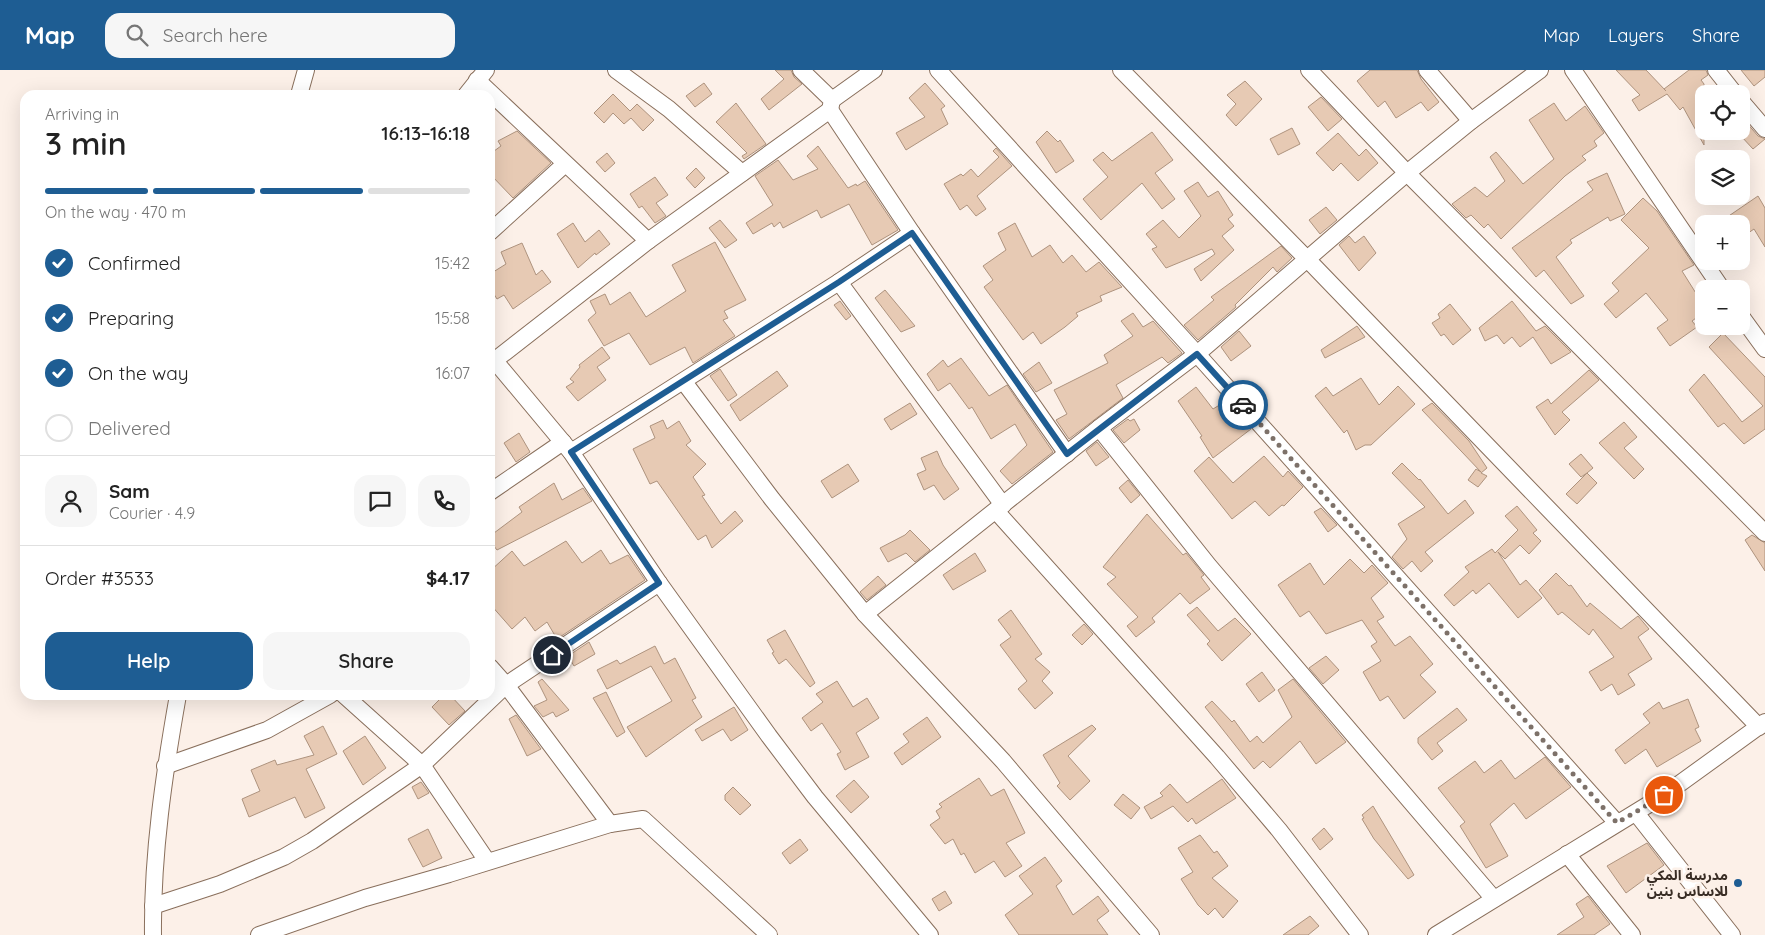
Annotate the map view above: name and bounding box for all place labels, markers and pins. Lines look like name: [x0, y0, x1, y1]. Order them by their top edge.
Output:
pin: [531, 634, 573, 676]
pin: [1643, 774, 1685, 816]
place label: مدرسة المكي للاساس بنين: [1647, 866, 1728, 900]
marker: مدرسة المكي للاساس بنين: [1732, 877, 1744, 889]

